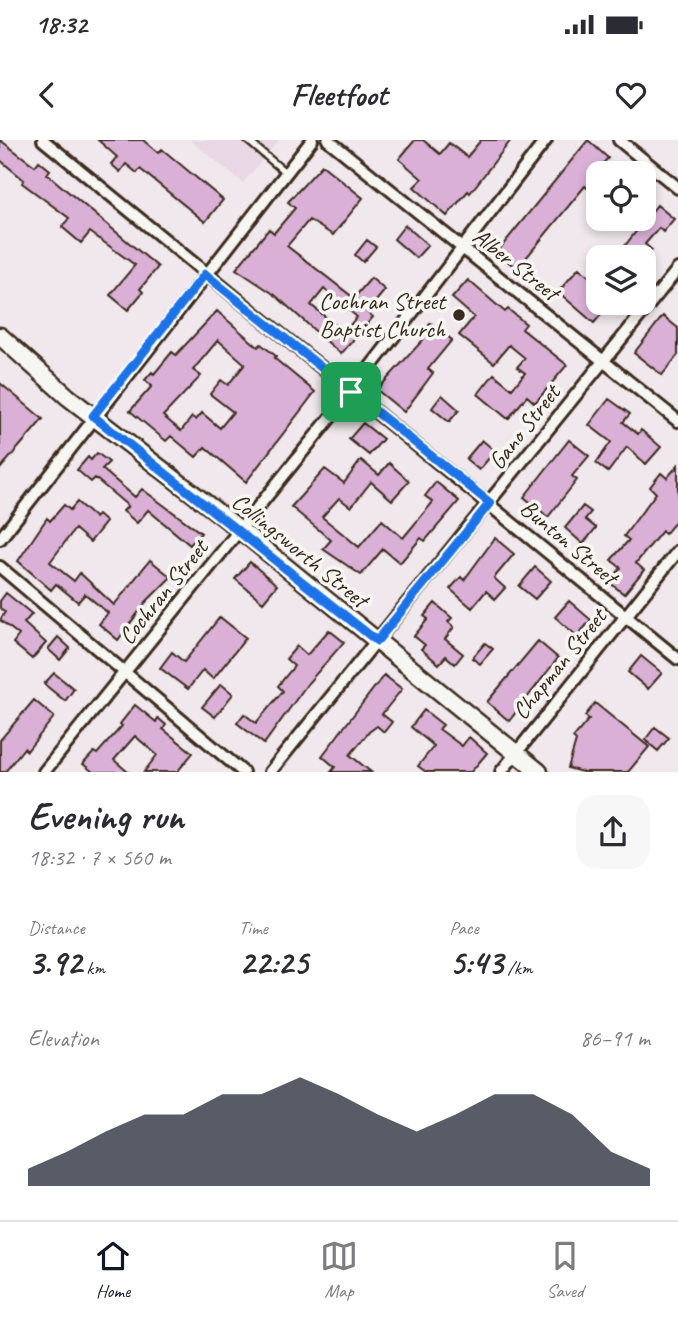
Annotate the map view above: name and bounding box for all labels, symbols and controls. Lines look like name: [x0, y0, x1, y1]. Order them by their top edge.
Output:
text: 18:32: [35, 8, 87, 41]
text: Fleetfoot: [291, 74, 387, 115]
icon: back: [28, 76, 66, 114]
icon: heart: [612, 76, 650, 114]
map controls: [586, 161, 656, 315]
button: locate: [586, 161, 656, 231]
street label: Alber Street: [467, 221, 567, 309]
button: layers: [586, 245, 656, 315]
place label: Cochran Street Baptist Church: [319, 286, 447, 344]
marker: Cochran Street Baptist Church: [451, 307, 467, 323]
pin: [321, 362, 381, 422]
icon: arrive: [332, 373, 370, 411]
street label: Gano Street: [482, 377, 568, 475]
street label: Collingsworth Street: [226, 486, 376, 616]
street label: Bunton Street: [514, 493, 626, 593]
street label: Cochran Street: [112, 532, 216, 650]
street label: Chapman Street: [505, 601, 614, 725]
text: Evening run: [28, 793, 184, 840]
button: share: [576, 795, 650, 869]
text: 18:32 · 7 × 560 m: [28, 843, 171, 872]
text: Distance: [28, 916, 85, 940]
text: Time: [239, 916, 268, 940]
text: Pace: [449, 916, 479, 940]
text: 3.92: [28, 940, 82, 985]
text: 22:25: [239, 940, 308, 985]
text: 5:43: [449, 940, 503, 985]
text: km: [82, 956, 105, 980]
text: /km: [503, 956, 532, 980]
text: Elevation: [28, 1024, 99, 1053]
text: 86–91 m: [580, 1024, 650, 1053]
tab: Home: [94, 1237, 132, 1303]
tab: Map: [320, 1237, 358, 1303]
tab: Saved: [546, 1237, 584, 1303]

